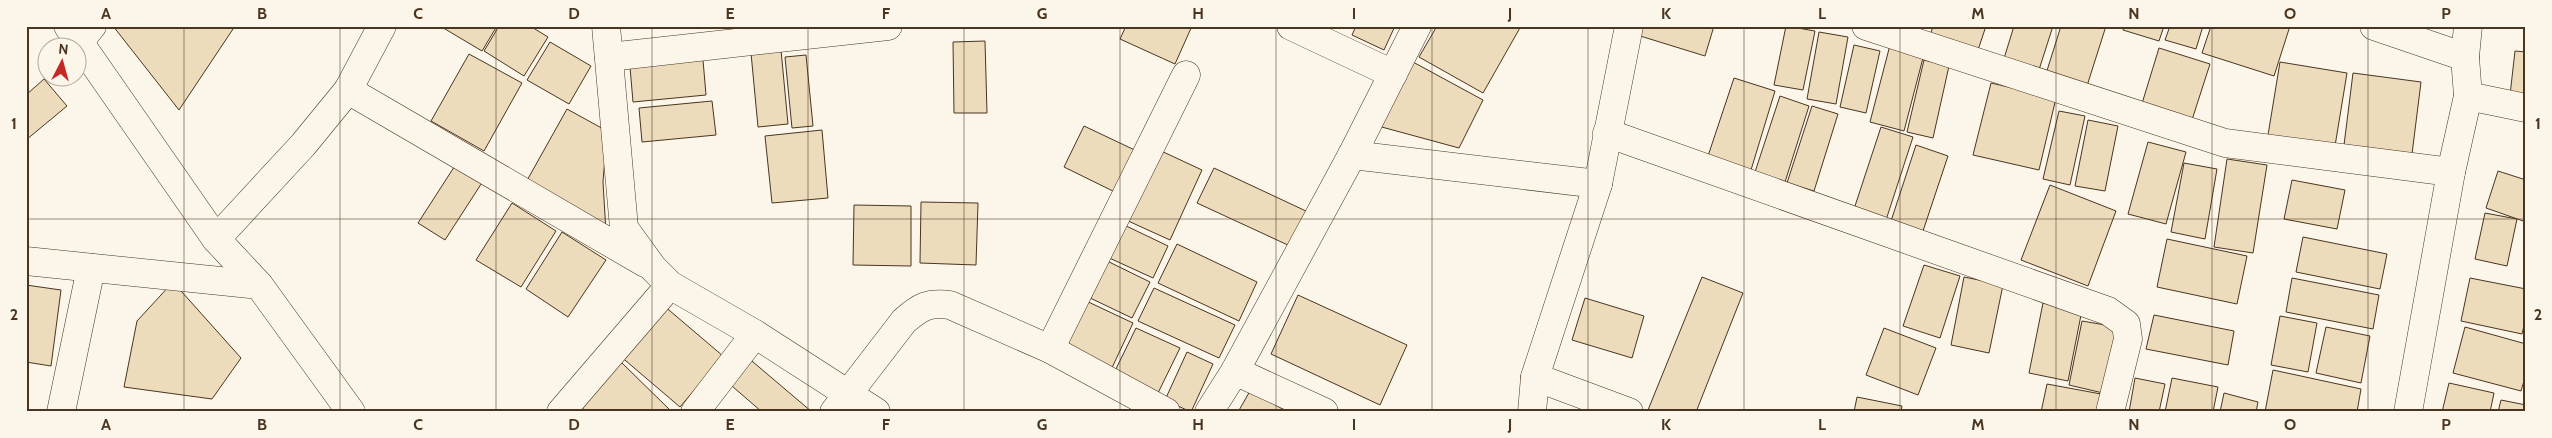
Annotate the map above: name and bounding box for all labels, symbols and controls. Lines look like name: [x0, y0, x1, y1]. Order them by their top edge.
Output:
text: A: [101, 4, 111, 23]
text: B: [257, 4, 267, 23]
text: C: [413, 4, 423, 23]
text: D: [568, 4, 580, 23]
text: E: [725, 4, 735, 23]
text: F: [882, 4, 891, 23]
text: G: [1037, 4, 1047, 23]
text: H: [1192, 4, 1204, 23]
text: I: [1352, 4, 1356, 23]
text: J: [1507, 4, 1512, 23]
text: K: [1661, 4, 1671, 23]
text: L: [1818, 4, 1826, 23]
text: M: [1971, 4, 1985, 23]
text: N: [2128, 4, 2140, 23]
text: O: [2284, 4, 2296, 23]
text: P: [2441, 4, 2451, 23]
north arrow: [38, 38, 88, 88]
text: N: [57, 40, 69, 59]
text: 1: [11, 114, 17, 133]
text: 1: [2535, 114, 2541, 133]
text: 2: [10, 305, 18, 324]
text: 2: [2534, 305, 2542, 324]
text: A: [101, 415, 111, 434]
text: B: [257, 415, 267, 434]
text: C: [413, 415, 423, 434]
text: D: [568, 415, 580, 434]
text: E: [725, 415, 735, 434]
text: F: [882, 415, 891, 434]
text: G: [1037, 415, 1047, 434]
text: H: [1192, 415, 1204, 434]
text: I: [1352, 415, 1356, 434]
text: J: [1507, 415, 1512, 434]
text: K: [1661, 415, 1671, 434]
text: L: [1818, 415, 1826, 434]
text: M: [1971, 415, 1985, 434]
text: N: [2128, 415, 2140, 434]
text: O: [2284, 415, 2296, 434]
text: P: [2441, 415, 2451, 434]

